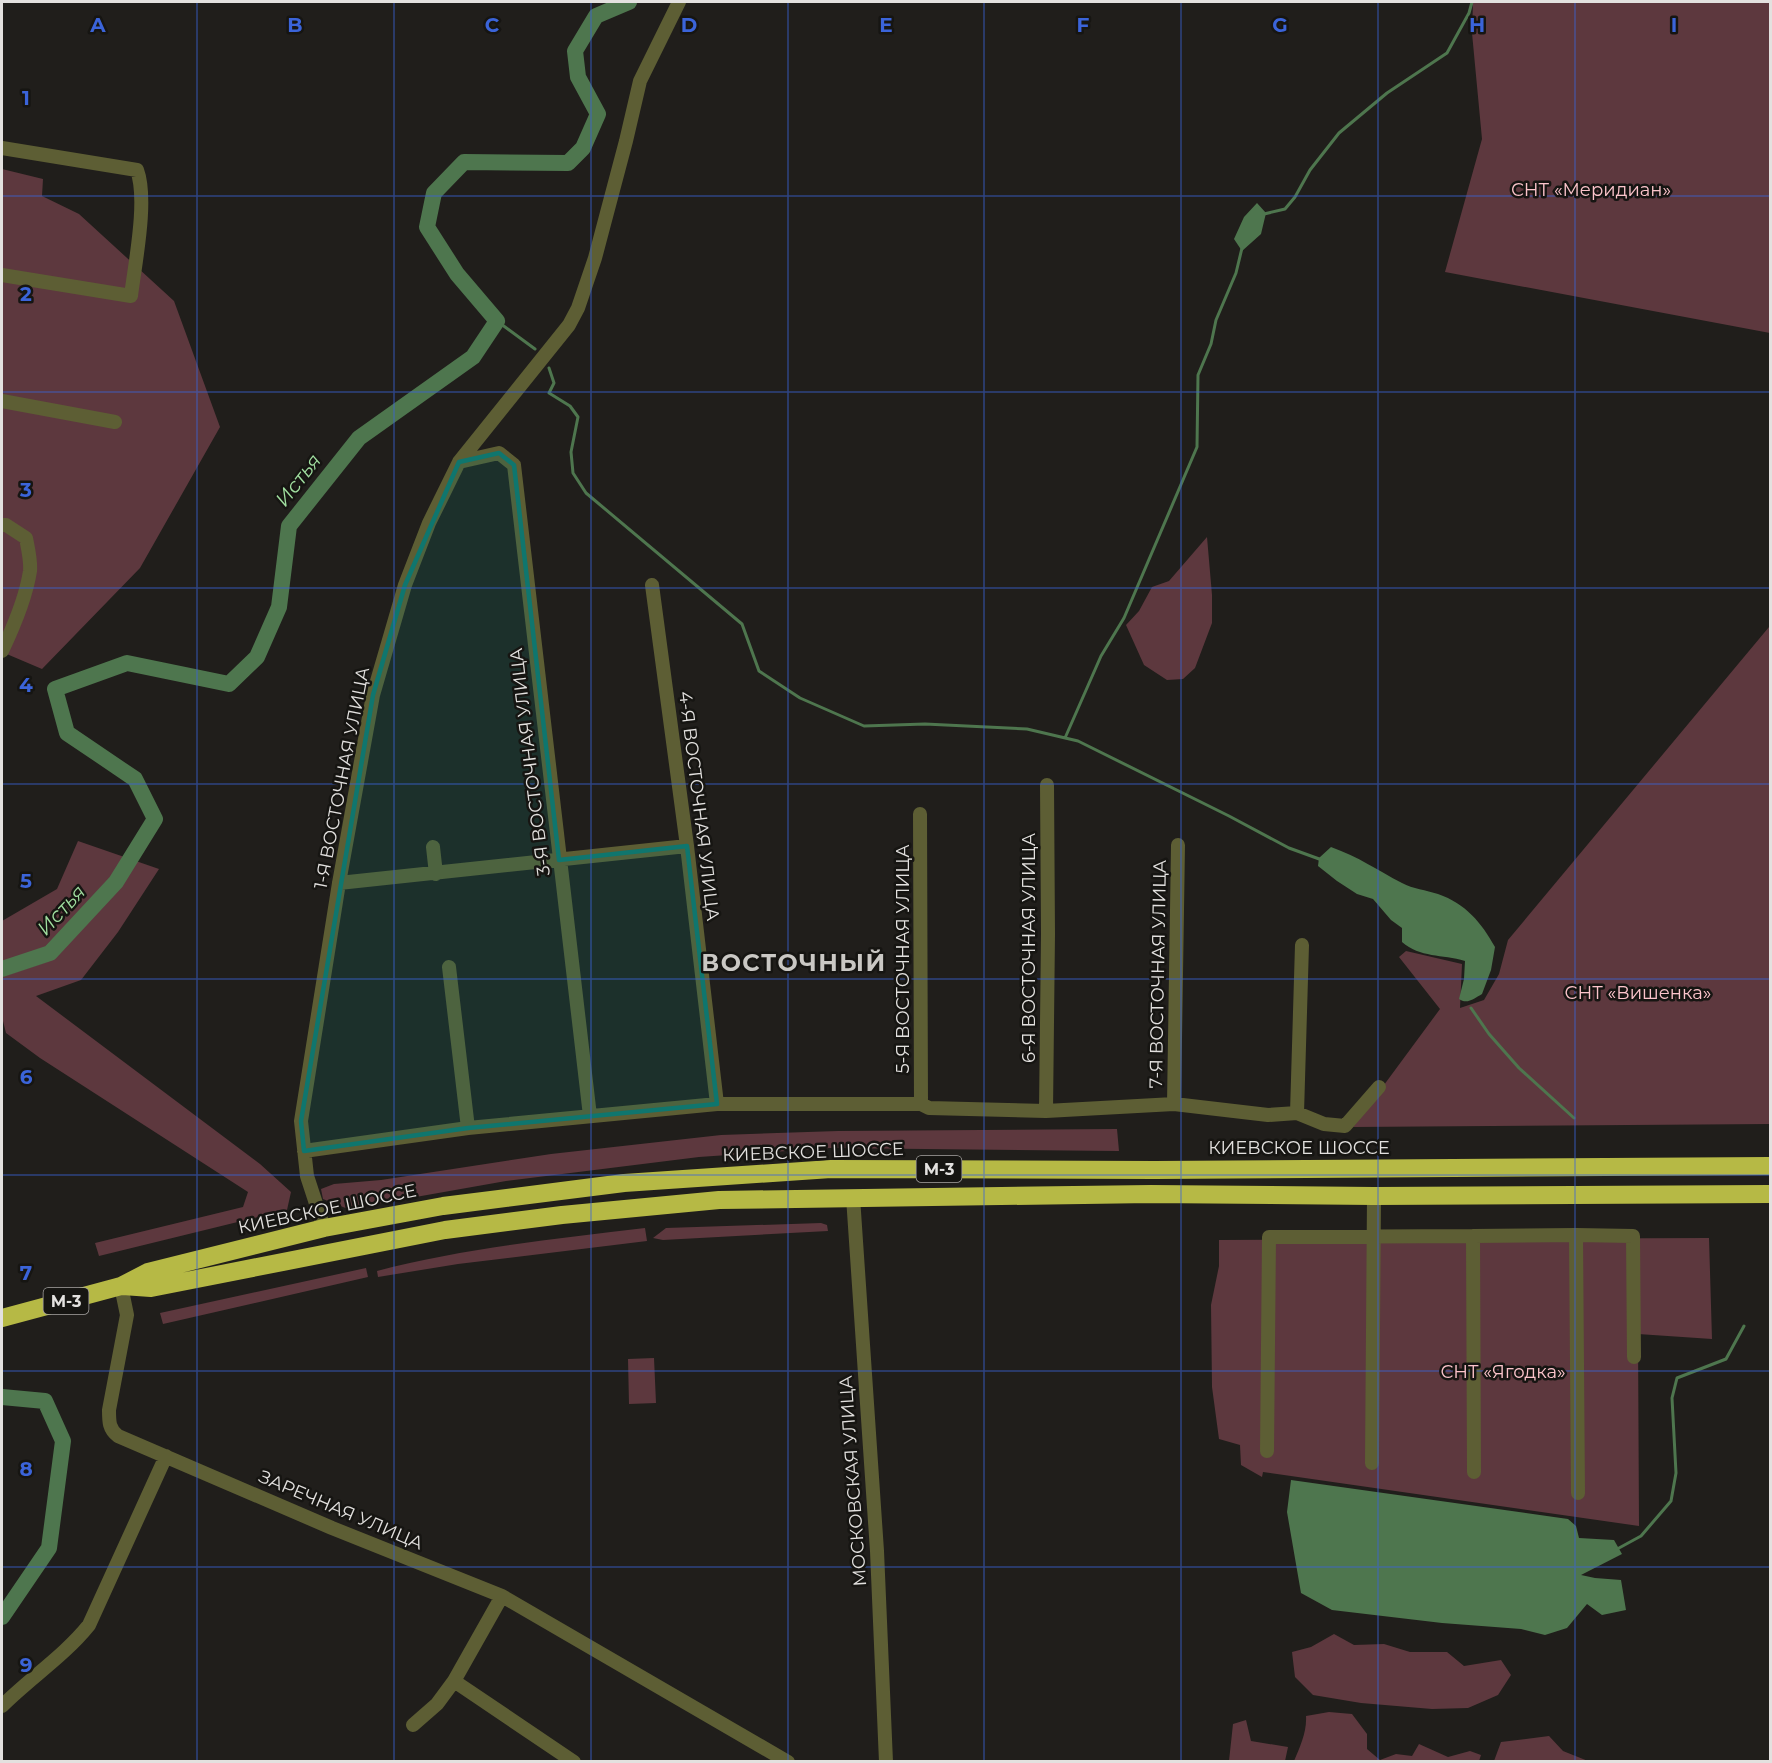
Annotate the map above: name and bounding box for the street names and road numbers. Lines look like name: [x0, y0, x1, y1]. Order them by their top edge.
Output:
street label: 3-Я ВОСТОЧНАЯ УЛИЦА: [505, 646, 555, 877]
street label: 1-Я ВОСТОЧНАЯ УЛИЦА: [310, 665, 374, 891]
street label: 4-Я ВОСТОЧНАЯ УЛИЦА: [674, 690, 724, 923]
street label: 6-Я ВОСТОЧНАЯ УЛИЦА: [1018, 832, 1040, 1063]
street label: 5-Я ВОСТОЧНАЯ УЛИЦА: [892, 844, 914, 1074]
street label: 7-Я ВОСТОЧНАЯ УЛИЦА: [1145, 859, 1171, 1089]
street label: КИЕВСКОЕ ШОССЕ: [1208, 1137, 1390, 1159]
street label: КИЕВСКОЕ ШОССЕ: [722, 1138, 904, 1166]
road number: М-3: [916, 1156, 962, 1182]
street label: КИЕВСКОЕ ШОССЕ: [236, 1179, 418, 1239]
road number: М-3: [44, 1288, 88, 1314]
street label: МОСКОВСКАЯ УЛИЦА: [835, 1374, 871, 1587]
street label: ЗАРЕЧНАЯ УЛИЦА: [256, 1465, 427, 1555]

